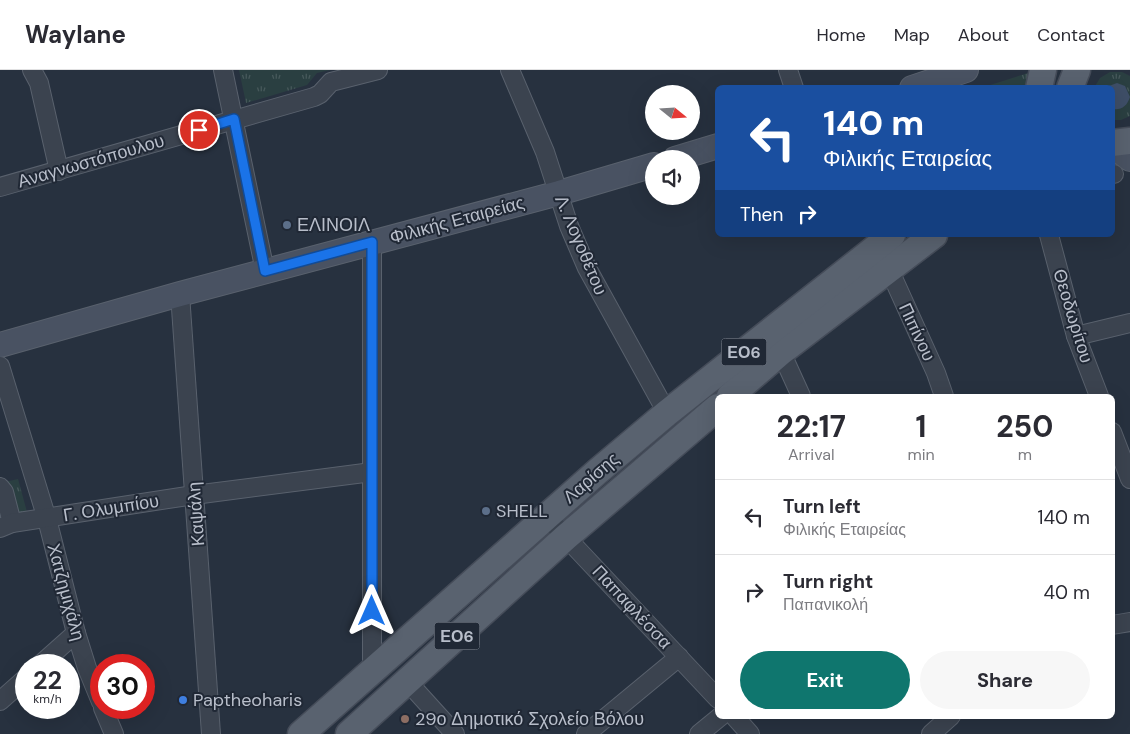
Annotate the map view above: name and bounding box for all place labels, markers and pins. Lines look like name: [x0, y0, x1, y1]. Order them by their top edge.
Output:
pin: [178, 109, 220, 151]
place label: ΕΛΙΝΟΙΛ: [297, 213, 370, 237]
marker: ΕΛΙΝΟΙΛ: [281, 219, 293, 231]
place label: SHELL: [496, 499, 548, 523]
marker: SHELL: [480, 505, 492, 517]
place label: Paptheoharis: [193, 688, 302, 712]
marker: Paptheoharis: [177, 694, 189, 706]
place label: 29ο Δημοτικό Σχολείο Βόλου: [415, 707, 644, 731]
marker: 29ο Δημοτικό Σχολείο Βόλου: [399, 713, 411, 725]

